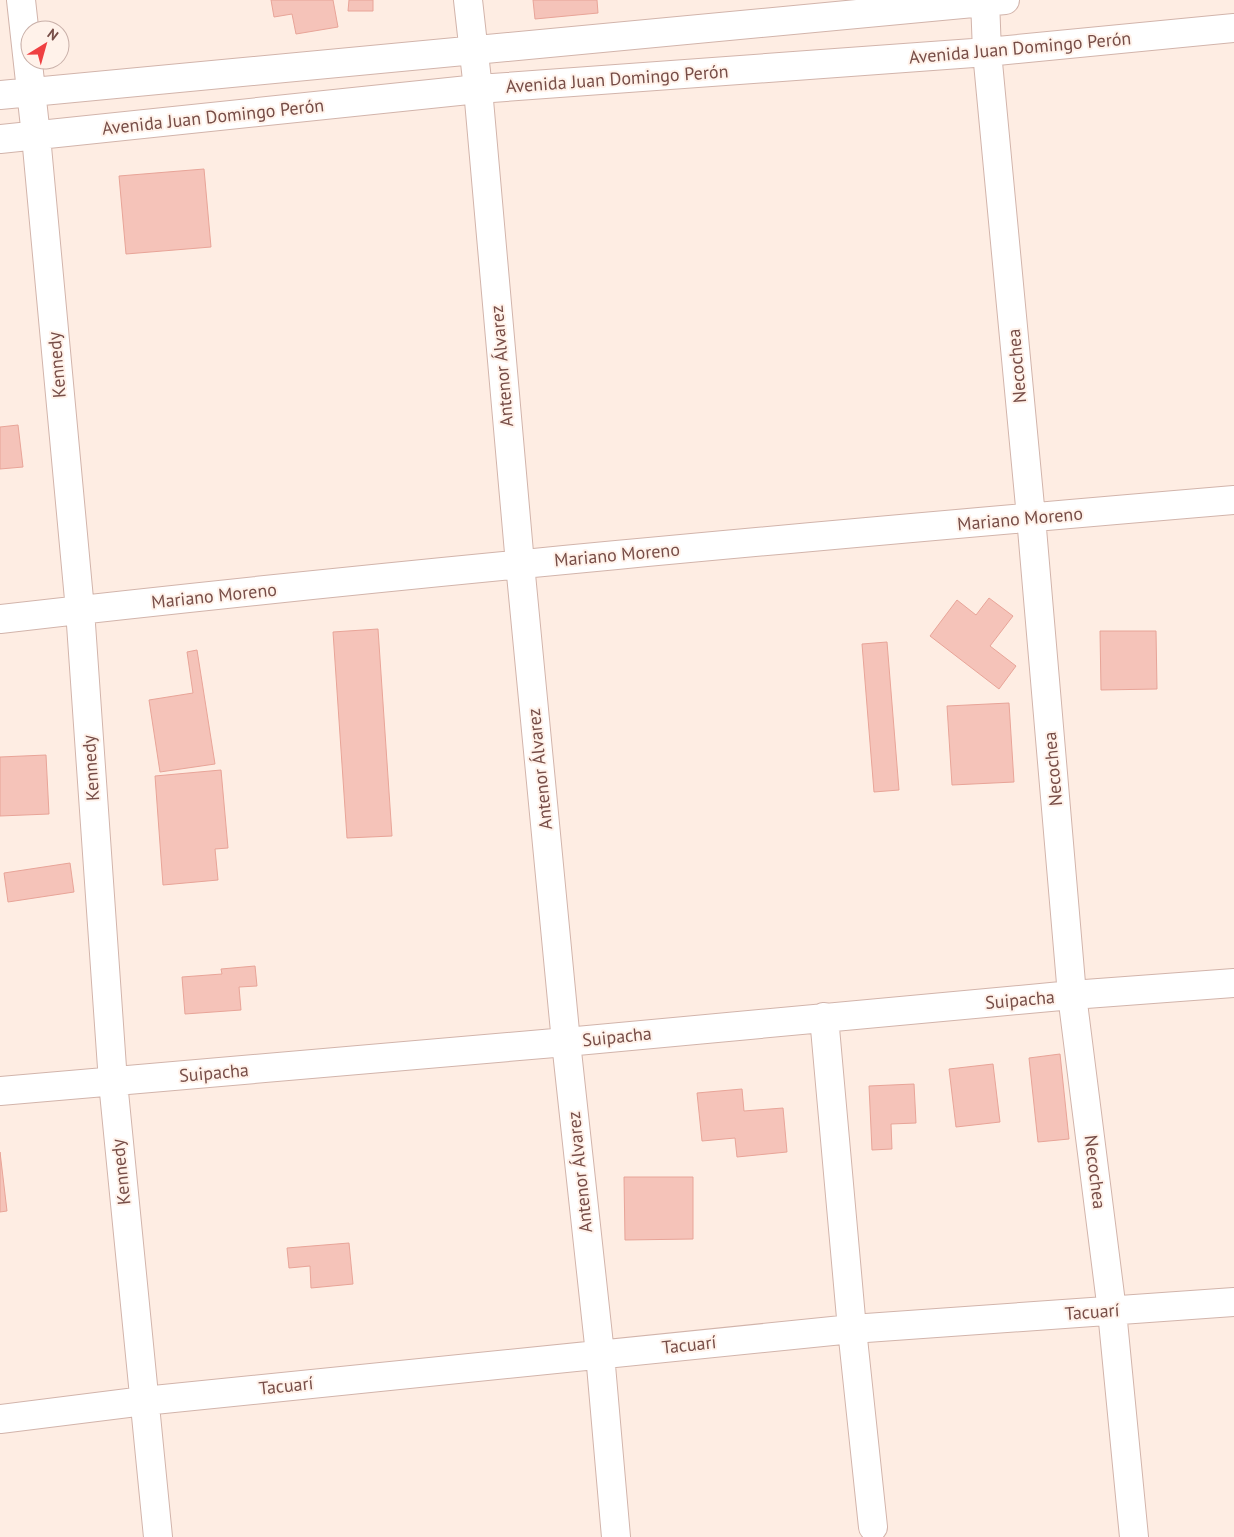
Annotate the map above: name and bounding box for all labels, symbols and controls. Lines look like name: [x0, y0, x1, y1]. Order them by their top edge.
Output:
north arrow: [20, 20, 70, 70]
text: N: [44, 25, 62, 45]
street label: Avenida Juan Domingo Perón: [908, 26, 1132, 69]
street label: Avenida Juan Domingo Perón: [505, 59, 729, 98]
street label: Avenida Juan Domingo Perón: [101, 93, 325, 140]
street label: Antenor Álvarez: [485, 304, 518, 428]
street label: Necochea: [1002, 328, 1031, 404]
street label: Kennedy: [42, 330, 71, 399]
street label: Mariano Moreno: [956, 502, 1084, 535]
street label: Mariano Moreno: [553, 538, 681, 571]
street label: Mariano Moreno: [150, 577, 278, 614]
street label: Antenor Álvarez: [522, 707, 557, 831]
street label: Necochea: [1038, 731, 1067, 807]
street label: Kennedy: [77, 734, 104, 802]
street label: Suipacha: [984, 985, 1056, 1014]
street label: Suipacha: [581, 1021, 653, 1052]
street label: Suipacha: [178, 1058, 250, 1087]
street label: Antenor Álvarez: [562, 1110, 597, 1234]
street label: Necochea: [1080, 1134, 1111, 1210]
street label: Kennedy: [106, 1137, 135, 1206]
street label: Tacuarí: [1064, 1298, 1120, 1325]
street label: Tacuarí: [661, 1330, 718, 1359]
street label: Tacuarí: [258, 1371, 315, 1400]

